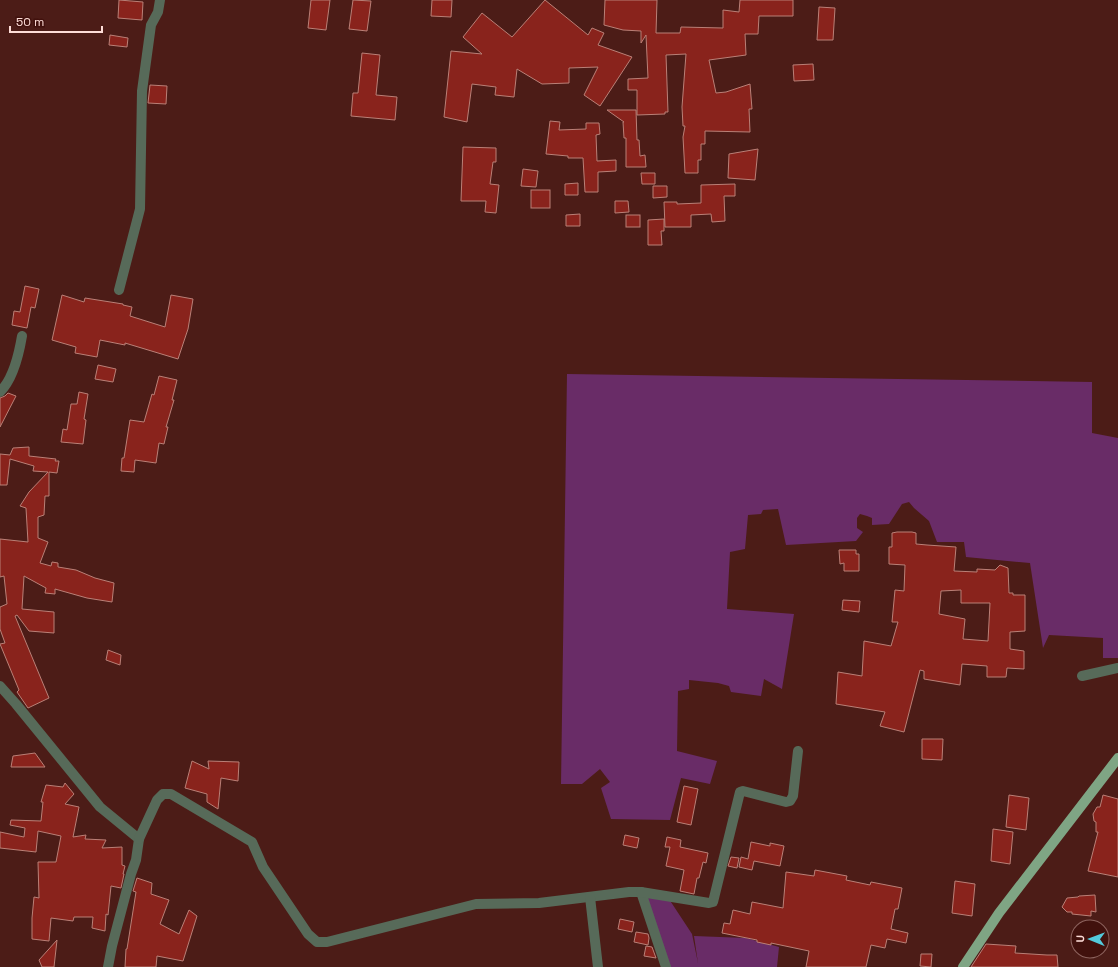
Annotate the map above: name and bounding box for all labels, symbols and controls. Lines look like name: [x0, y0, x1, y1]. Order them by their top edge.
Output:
scale bar: [10, 8, 102, 34]
text: 50 m: [16, 14, 44, 30]
north arrow: [1070, 919, 1110, 959]
text: U: [1073, 935, 1087, 943]

